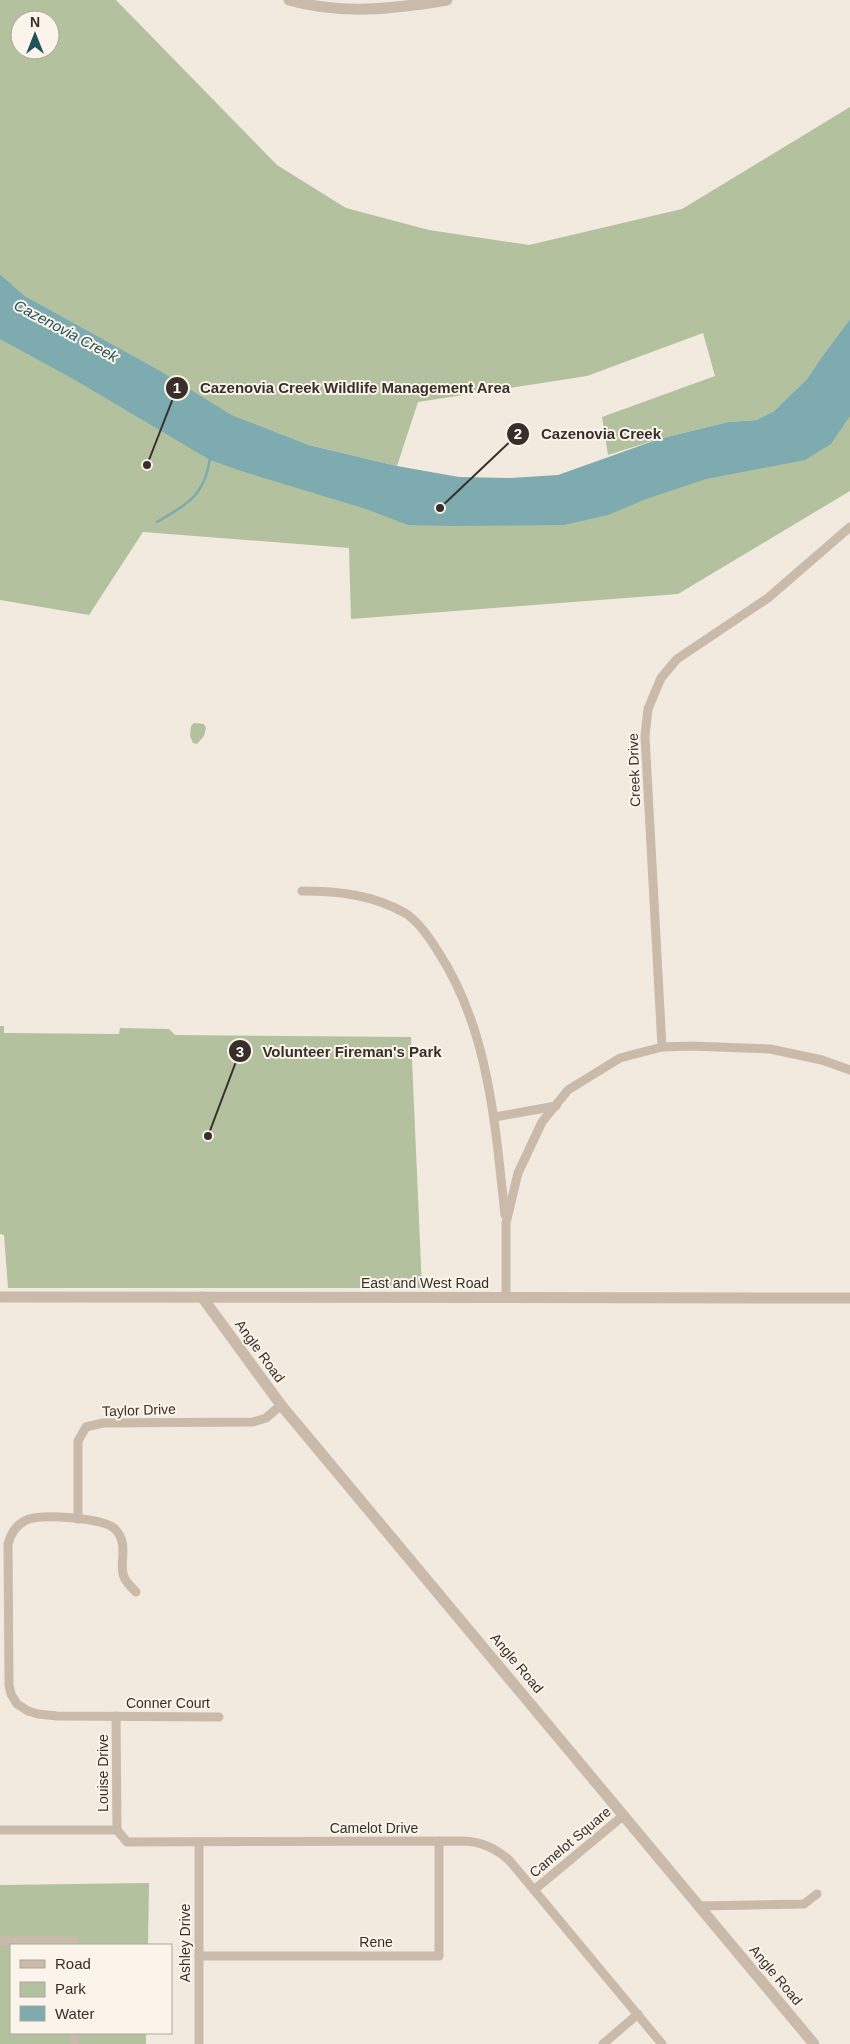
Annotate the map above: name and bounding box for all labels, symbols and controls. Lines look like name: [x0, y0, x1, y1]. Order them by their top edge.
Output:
north arrow: [10, 10, 60, 60]
text: N: [30, 14, 40, 30]
water label: Cazenovia Creek: [11, 296, 122, 366]
callout: Cazenovia Creek Wildlife Management Area: [165, 373, 521, 403]
text: 1: [173, 379, 181, 396]
text: Cazenovia Creek Wildlife Management Area: [200, 379, 511, 396]
callout: Cazenovia Creek: [506, 419, 671, 449]
text: 2: [514, 425, 522, 442]
text: Cazenovia Creek: [541, 425, 662, 442]
street label: Creek Drive: [625, 733, 643, 807]
callout: Volunteer Fireman's Park: [227, 1036, 452, 1066]
text: 3: [236, 1043, 244, 1060]
text: Volunteer Fireman's Park: [262, 1043, 442, 1060]
street label: East and West Road: [361, 1275, 489, 1291]
street label: Angle Road: [232, 1317, 288, 1385]
street label: Taylor Drive: [102, 1401, 176, 1419]
street label: Angle Road: [487, 1630, 547, 1696]
street label: Conner Court: [126, 1695, 210, 1711]
street label: Louise Drive: [95, 1734, 111, 1812]
street label: Camelot Square: [526, 1803, 614, 1881]
street label: Camelot Drive: [330, 1820, 419, 1836]
street label: Ashley Drive: [177, 1904, 193, 1982]
street label: Rene: [359, 1934, 393, 1950]
street label: Angle Road: [746, 1942, 806, 2008]
legend: [10, 1944, 172, 2034]
text: Road: [55, 1955, 91, 1972]
text: Park: [55, 1980, 86, 1997]
text: Water: [55, 2005, 94, 2022]

